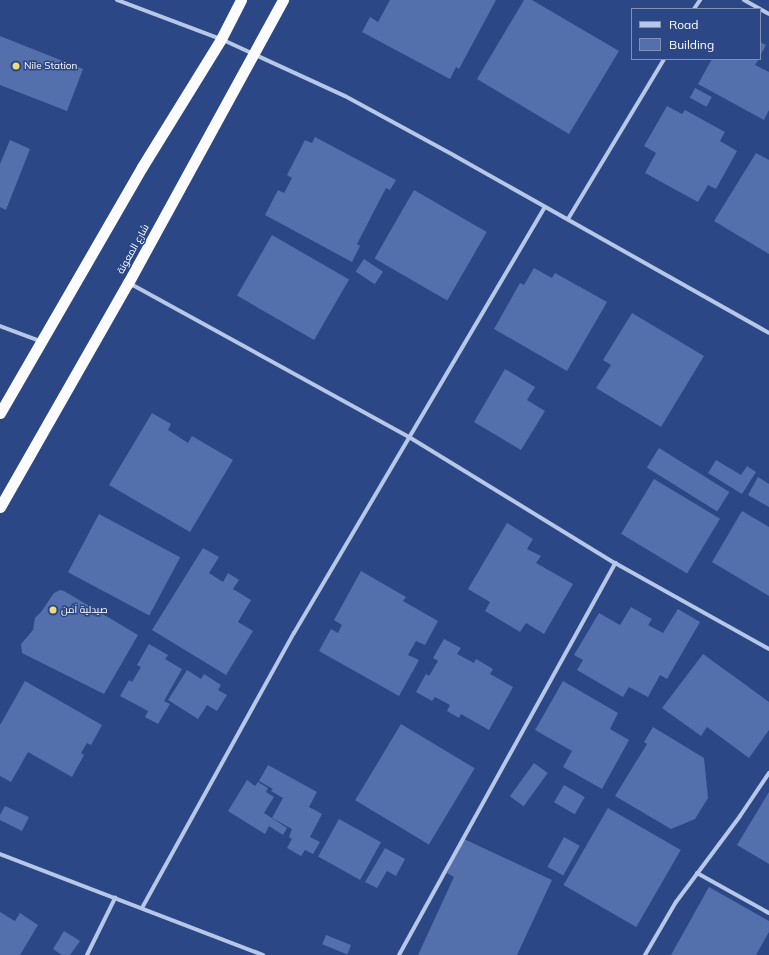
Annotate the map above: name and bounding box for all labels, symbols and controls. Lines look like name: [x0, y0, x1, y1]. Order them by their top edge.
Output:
legend: [631, 8, 761, 60]
text: Road: [669, 17, 698, 32]
text: Building: [669, 37, 714, 52]
place label: Nile Station: [24, 60, 77, 72]
marker: Nile Station: [11, 61, 21, 71]
street label: شارع المعونة: [114, 222, 152, 276]
place label: صيدلية آمن: [61, 604, 108, 616]
marker: صيدلية آمن: [48, 605, 58, 615]

